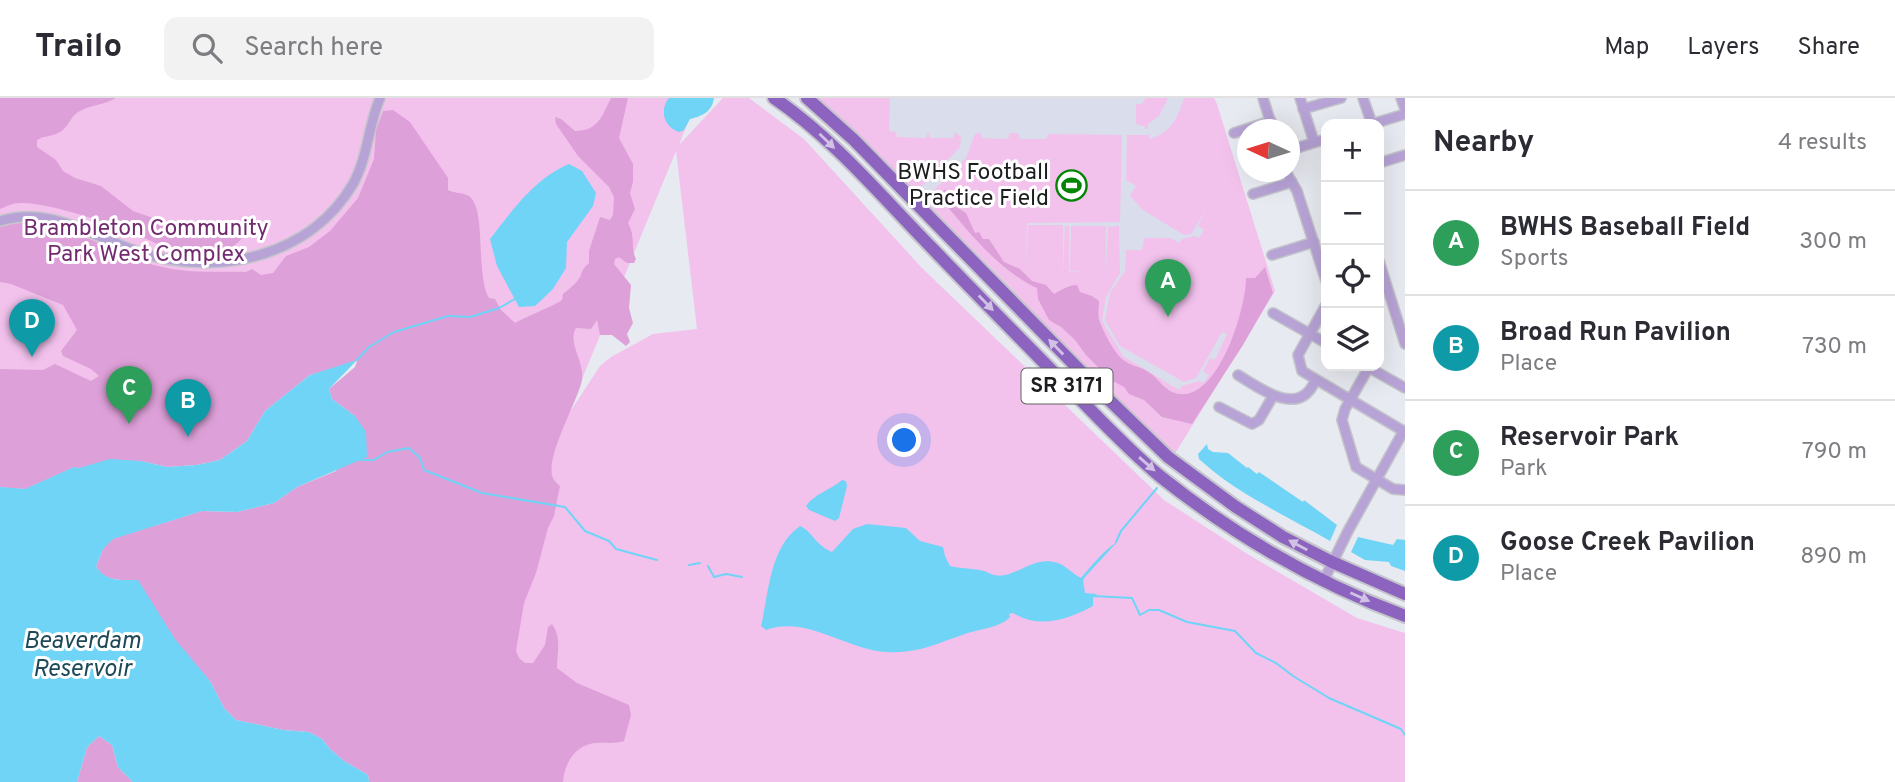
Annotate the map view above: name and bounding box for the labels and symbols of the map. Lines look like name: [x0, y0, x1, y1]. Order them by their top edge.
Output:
north arrow: [1237, 119, 1300, 182]
one-way arrow: [818, 133, 835, 150]
place label: BWHS Football Practice Field: [897, 159, 1049, 214]
sports icon: BWHS Football Practice Field: [1055, 169, 1089, 203]
park label: Brambleton Community Park West Complex: [23, 215, 269, 270]
pin: A: [1145, 259, 1191, 317]
one-way arrow: [977, 295, 994, 311]
pin: D: [9, 299, 55, 357]
one-way arrow: [1048, 339, 1065, 355]
pin: C: [106, 366, 152, 424]
road number: SR 3171: [1021, 368, 1112, 404]
pin: B: [165, 379, 211, 437]
your location: [887, 423, 921, 457]
one-way arrow: [1138, 456, 1156, 472]
one-way arrow: [1288, 540, 1308, 552]
one-way arrow: [1349, 592, 1370, 603]
water label: Beaverdam Reservoir: [23, 627, 141, 685]

